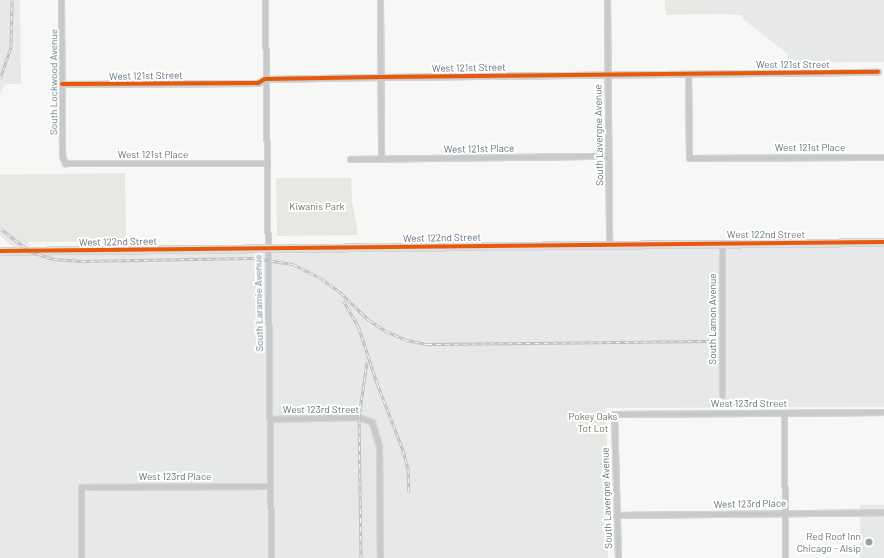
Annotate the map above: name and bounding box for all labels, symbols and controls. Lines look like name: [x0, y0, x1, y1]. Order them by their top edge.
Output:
street label: South Lockwood Avenue: [48, 29, 60, 135]
street label: West 121st Street: [756, 59, 830, 71]
street label: West 121st Street: [432, 61, 506, 75]
street label: West 121st Street: [109, 69, 183, 83]
street label: South Lavergne Avenue: [592, 84, 606, 186]
street label: West 121st Place: [444, 142, 514, 156]
street label: West 121st Place: [775, 142, 845, 154]
street label: West 121st Place: [118, 149, 188, 161]
park label: Kiwanis Park: [289, 201, 345, 213]
street label: West 122nd Street: [727, 229, 805, 241]
street label: West 122nd Street: [403, 231, 481, 245]
street label: West 122nd Street: [79, 235, 157, 249]
street label: South Laramie Avenue: [252, 254, 266, 352]
street label: South Lamon Avenue: [707, 273, 719, 365]
street label: West 123rd Street: [711, 398, 787, 410]
street label: West 123rd Street: [283, 404, 359, 416]
park label: Pokey Oaks Tot Lot: [569, 410, 617, 434]
street label: South Lavergne Avenue: [599, 447, 615, 549]
street label: West 123rd Place: [139, 471, 211, 483]
street label: West 123rd Place: [714, 497, 786, 511]
place label: Red Roof Inn Chicago - Alsip: [797, 530, 861, 554]
marker: Red Roof Inn Chicago - Alsip: [864, 537, 874, 547]

